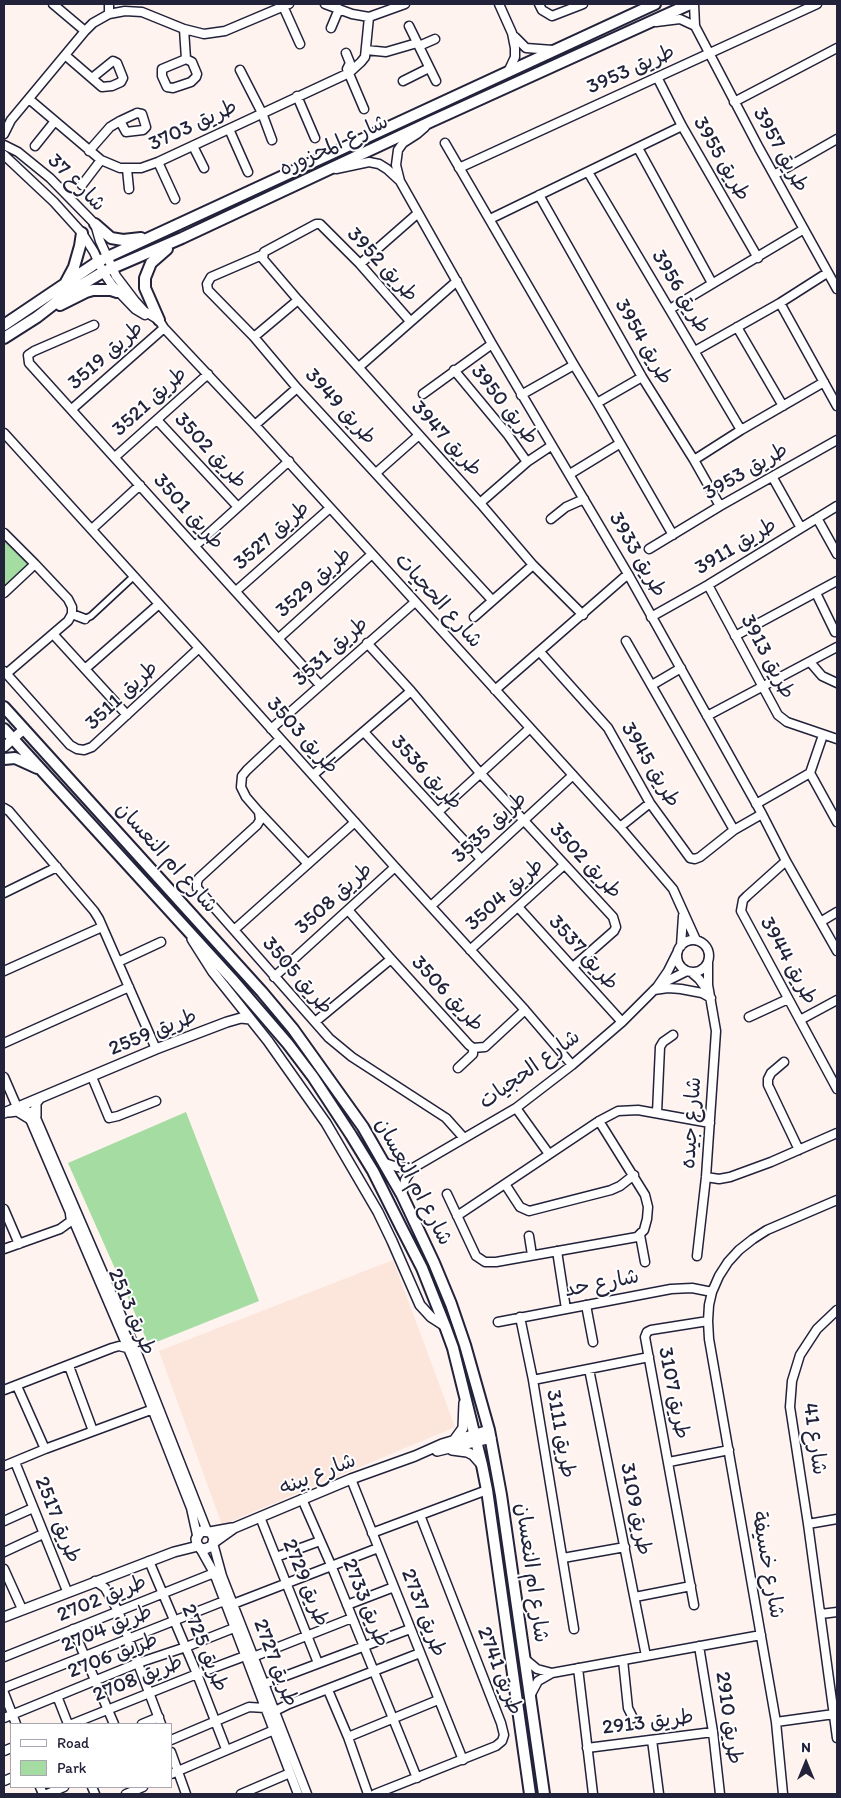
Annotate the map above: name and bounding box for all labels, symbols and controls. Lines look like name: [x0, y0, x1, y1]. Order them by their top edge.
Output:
street label: طريق 3953: [583, 39, 679, 101]
street label: طريق 3703: [145, 94, 241, 158]
street label: طريق 3957: [747, 103, 813, 197]
street label: شارع المحزوره: [275, 110, 393, 182]
street label: طريق 3955: [687, 112, 755, 206]
street label: شارع 37: [42, 149, 110, 217]
street label: طريق 3952: [341, 222, 423, 308]
street label: طريق 3956: [645, 245, 715, 339]
street label: طريق 3954: [608, 295, 678, 389]
street label: طريق 3519: [63, 316, 149, 396]
street label: طريق 3950: [465, 360, 543, 450]
street label: طريق 3521: [107, 362, 193, 442]
street label: طريق 3949: [299, 363, 381, 451]
street label: طريق 3947: [405, 396, 487, 482]
street label: طريق 3502: [168, 408, 252, 494]
street label: طريق 3953: [699, 438, 793, 506]
street label: طريق 3501: [147, 469, 229, 555]
street label: طريق 3527: [229, 496, 315, 576]
street label: طريق 3933: [603, 508, 671, 602]
street label: طريق 3911: [691, 513, 781, 581]
street label: طريق 3529: [271, 542, 357, 624]
street label: شارع الحجيات: [389, 548, 487, 654]
street label: طريق 3913: [734, 610, 800, 704]
street label: طريق 3531: [288, 612, 374, 692]
street label: طريق 3511: [80, 656, 164, 736]
street label: طريق 3503: [261, 692, 343, 780]
street label: طريق 3945: [615, 718, 685, 812]
street label: طريق 3536: [385, 730, 467, 816]
street label: طريق 3535: [447, 787, 533, 869]
street label: شارع ام النعسان: [110, 797, 222, 919]
street label: طريق 3502: [543, 818, 627, 904]
street label: طريق 3504: [461, 853, 549, 937]
street label: طريق 3508: [290, 858, 378, 940]
street label: طريق 3537: [542, 910, 624, 996]
street label: طريق 3944: [754, 913, 822, 1009]
street label: طريق 3505: [256, 932, 338, 1020]
street label: طريق 3506: [405, 951, 489, 1037]
street label: طريق 2559: [105, 1004, 201, 1062]
street label: شارع الحجيات: [474, 1025, 586, 1115]
street label: شارع جيده: [676, 1076, 708, 1170]
street label: شارع ام النعسان: [369, 1114, 457, 1250]
street label: شارع حد: [563, 1264, 641, 1304]
street label: طريق 2513: [101, 1265, 161, 1359]
street label: طريق 3107: [652, 1345, 694, 1441]
street label: طريق 3111: [540, 1388, 580, 1480]
street label: شارع 41: [796, 1401, 832, 1477]
street label: شارع بينه: [276, 1448, 360, 1502]
street label: طريق 3109: [614, 1460, 656, 1558]
street label: طريق 2517: [28, 1473, 86, 1567]
street label: شارع ام النعسان: [509, 1502, 553, 1644]
street label: شارع خسيفة: [745, 1509, 789, 1621]
street label: طريق 2729: [276, 1535, 334, 1631]
street label: طريق 2733: [336, 1555, 394, 1651]
street label: طريق 2737: [395, 1565, 451, 1661]
street label: طريق 2702: [54, 1570, 150, 1628]
street label: طريق 2704: [58, 1599, 156, 1659]
street label: طريق 2725: [175, 1600, 233, 1696]
street label: طريق 2727: [247, 1616, 303, 1710]
street label: طريق 2741: [471, 1623, 527, 1719]
street label: طريق 2706: [64, 1627, 162, 1685]
street label: طريق 2708: [89, 1650, 187, 1708]
street label: طريق 2910: [709, 1670, 747, 1766]
street label: طريق 2913: [601, 1705, 695, 1741]
legend: [10, 1723, 172, 1788]
text: Road: [57, 1734, 89, 1752]
north arrow: [781, 1738, 831, 1788]
text: N: [801, 1739, 811, 1756]
text: Park: [57, 1759, 87, 1777]

